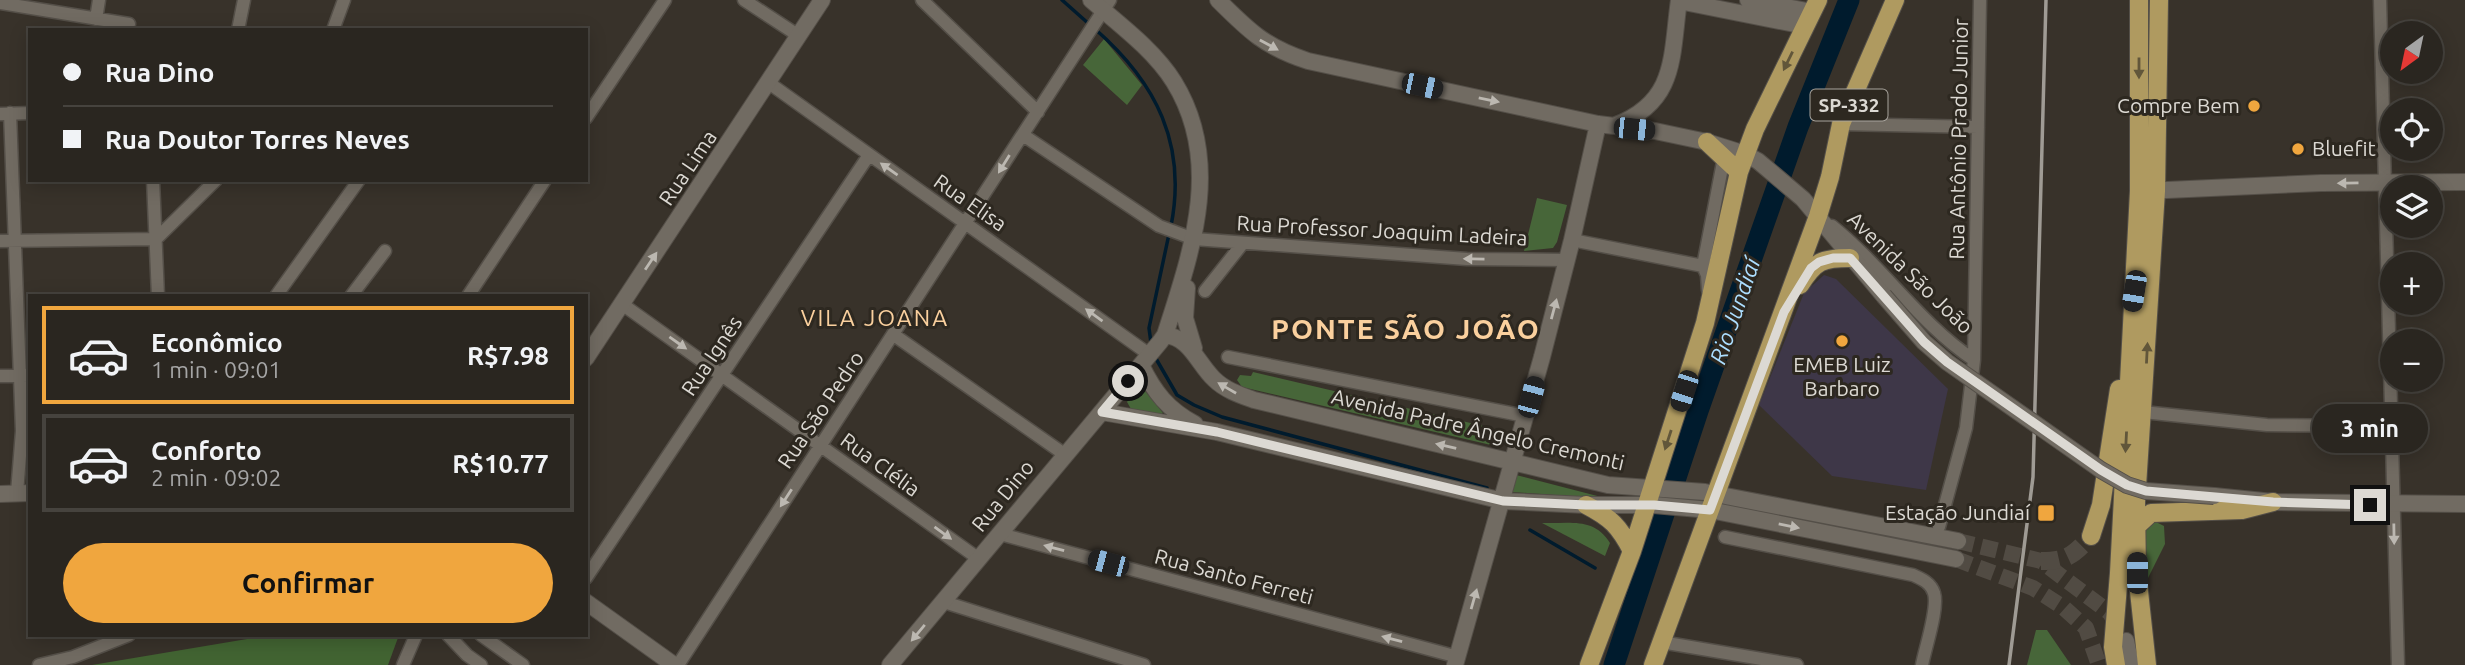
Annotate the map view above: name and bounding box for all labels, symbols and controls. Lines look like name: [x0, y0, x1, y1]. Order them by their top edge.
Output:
street label: Rua Antônio Prado Junior: [1944, 18, 1972, 260]
north arrow: [2380, 21, 2443, 84]
map controls: [2380, 21, 2443, 392]
one-way arrow: [1259, 39, 1278, 51]
one-way arrow: [1782, 51, 1794, 71]
one-way arrow: [2133, 57, 2145, 79]
text: Rua Dino: [105, 58, 214, 87]
car: [1400, 71, 1445, 101]
road number: SP-332: [1811, 90, 1888, 120]
place label: Compre Bem: [2117, 93, 2240, 117]
one-way arrow: [1478, 95, 1500, 106]
marker: Compre Bem: [2246, 98, 2262, 114]
button: locate: [2380, 98, 2443, 161]
car: [1613, 116, 1656, 142]
text: Rua Doutor Torres Neves: [105, 125, 410, 154]
street label: Rua Lima: [653, 125, 721, 210]
place label: Bluefit: [2312, 136, 2376, 160]
marker: Bluefit: [2290, 141, 2306, 157]
one-way arrow: [998, 155, 1011, 174]
one-way arrow: [880, 162, 898, 176]
street label: Rua Elisa: [930, 169, 1011, 236]
button: layers: [2380, 175, 2443, 238]
one-way arrow: [2337, 177, 2359, 189]
street label: Avenida São João: [1843, 206, 1978, 338]
street label: Rua Professor Joaquim Ladeira: [1236, 210, 1528, 250]
one-way arrow: [644, 251, 657, 270]
button: +: [2380, 252, 2443, 315]
one-way arrow: [1463, 253, 1485, 265]
water label: Rio Jundiaí: [1705, 253, 1765, 367]
car: [2121, 269, 2148, 313]
one-way arrow: [1549, 298, 1560, 320]
district label: VILA JOANA: [801, 305, 949, 330]
one-way arrow: [1085, 308, 1103, 322]
street label: Rua Ignês: [676, 311, 747, 400]
district label: PONTE SÃO JOÃO: [1271, 313, 1541, 344]
icon: car: [67, 324, 130, 387]
text: Econômico: [151, 328, 283, 357]
button: −: [2380, 329, 2443, 392]
marker: EMEB Luiz Barbaro: [1834, 333, 1850, 349]
one-way arrow: [669, 336, 687, 350]
text: R$7.98: [467, 341, 549, 370]
one-way arrow: [2141, 341, 2152, 363]
street label: Rua São Pedro: [772, 346, 868, 472]
place label: EMEB Luiz Barbaro: [1793, 352, 1891, 400]
text: 1 min · 09:01: [151, 357, 282, 382]
route start: [1112, 365, 1144, 397]
car: [1668, 368, 1701, 414]
car: [1516, 374, 1547, 420]
one-way arrow: [1217, 382, 1237, 394]
street label: Avenida Padre Ângelo Cremonti: [1329, 384, 1627, 474]
callout: 3 min: [2312, 404, 2428, 452]
text: 3 min: [2341, 416, 2399, 441]
street label: Rua Clélia: [836, 427, 925, 501]
one-way arrow: [1662, 430, 1673, 451]
icon: car: [67, 432, 130, 495]
one-way arrow: [2120, 432, 2131, 454]
text: Conforto: [151, 436, 262, 465]
one-way arrow: [1435, 440, 1457, 451]
text: R$10.77: [452, 449, 549, 478]
street label: Rua Dino: [966, 455, 1038, 536]
text: 2 min · 09:02: [151, 465, 282, 490]
one-way arrow: [780, 489, 793, 508]
route end: [2354, 489, 2386, 521]
place label: Estação Jundiaí: [1885, 500, 2031, 524]
marker: Estação Jundiaí: [2036, 503, 2056, 523]
one-way arrow: [1778, 520, 1800, 531]
one-way arrow: [2388, 523, 2400, 545]
one-way arrow: [934, 526, 952, 540]
button: Confirmar: [63, 543, 553, 623]
one-way arrow: [1043, 543, 1064, 553]
street label: Rua Santo Ferreti: [1152, 543, 1316, 609]
car: [1085, 547, 1132, 579]
car: [2127, 552, 2148, 594]
one-way arrow: [1469, 589, 1479, 610]
one-way arrow: [911, 624, 926, 641]
one-way arrow: [1381, 633, 1403, 644]

